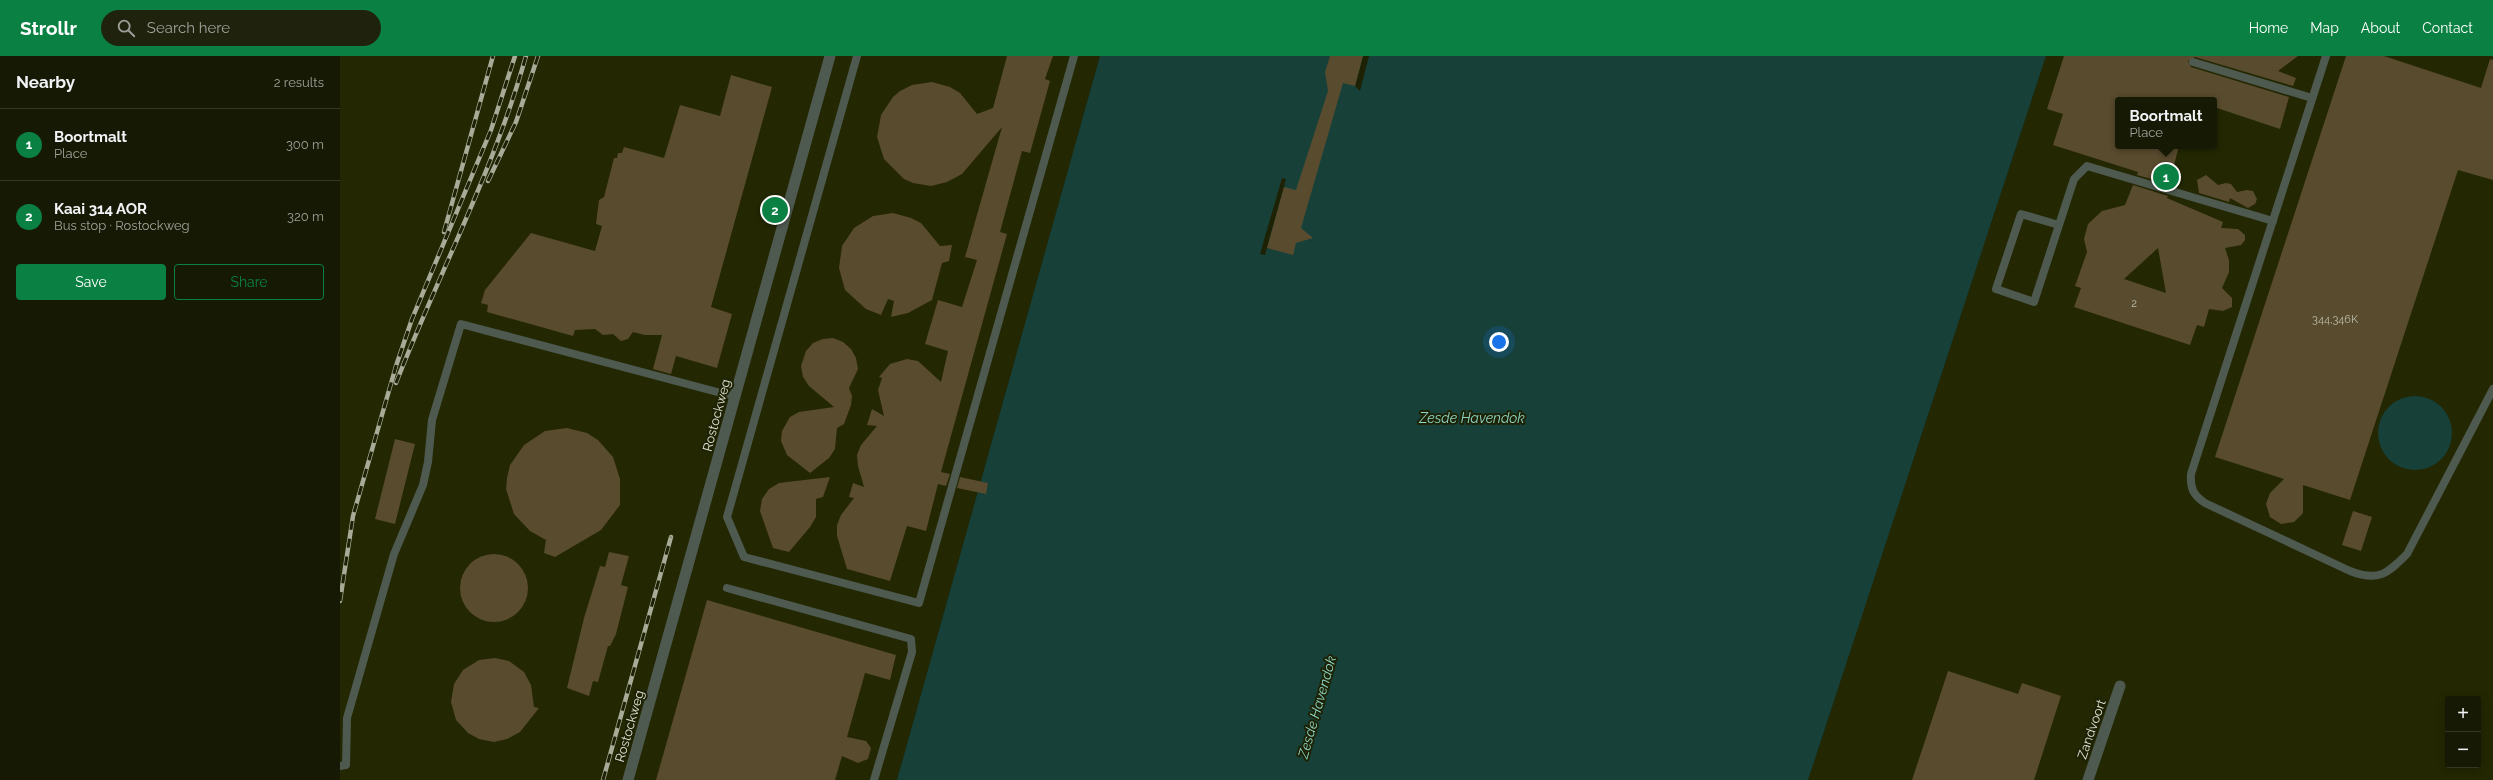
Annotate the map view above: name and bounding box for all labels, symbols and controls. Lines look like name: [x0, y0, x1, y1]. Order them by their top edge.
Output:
search box: [101, 10, 381, 46]
text: Strollr: [20, 17, 77, 39]
icon: search: [115, 17, 137, 39]
text: Search here: [147, 19, 230, 37]
text: Home: [2249, 20, 2288, 36]
text: Map: [2310, 20, 2339, 36]
text: About: [2361, 20, 2400, 36]
text: Contact: [2422, 20, 2473, 36]
text: Nearby: [16, 72, 75, 92]
text: 2 results: [274, 75, 324, 90]
popup: [2115, 97, 2217, 149]
text: Boortmalt: [2130, 107, 2202, 125]
text: Place: [2130, 125, 2163, 140]
text: Boortmalt: [54, 128, 127, 146]
text: 1: [26, 137, 32, 152]
text: 300 m: [286, 137, 324, 152]
text: Place: [54, 146, 87, 161]
pin: 1: [2153, 162, 2179, 192]
pin: 2: [762, 195, 788, 225]
text: Kaai 314 AOR: [54, 200, 147, 218]
text: 2: [25, 209, 33, 224]
text: 320 m: [287, 209, 324, 224]
text: Bus stop · Rostockweg: [54, 218, 190, 233]
button: Save: [16, 264, 166, 300]
button: Share: [174, 264, 324, 300]
house number: 2: [2131, 297, 2137, 310]
house number: 344,346K: [2312, 313, 2359, 326]
your location: [1489, 332, 1509, 352]
street label: Rostockweg: [700, 377, 733, 453]
water label: Zesde Havendok: [1418, 410, 1525, 426]
water label: Zesde Havendok: [1294, 654, 1339, 761]
street label: Rostockweg: [612, 688, 647, 764]
map controls: [2445, 696, 2481, 768]
button: +: [2445, 696, 2481, 732]
street label: Zandvoort: [2074, 697, 2109, 761]
button: −: [2445, 732, 2481, 768]

